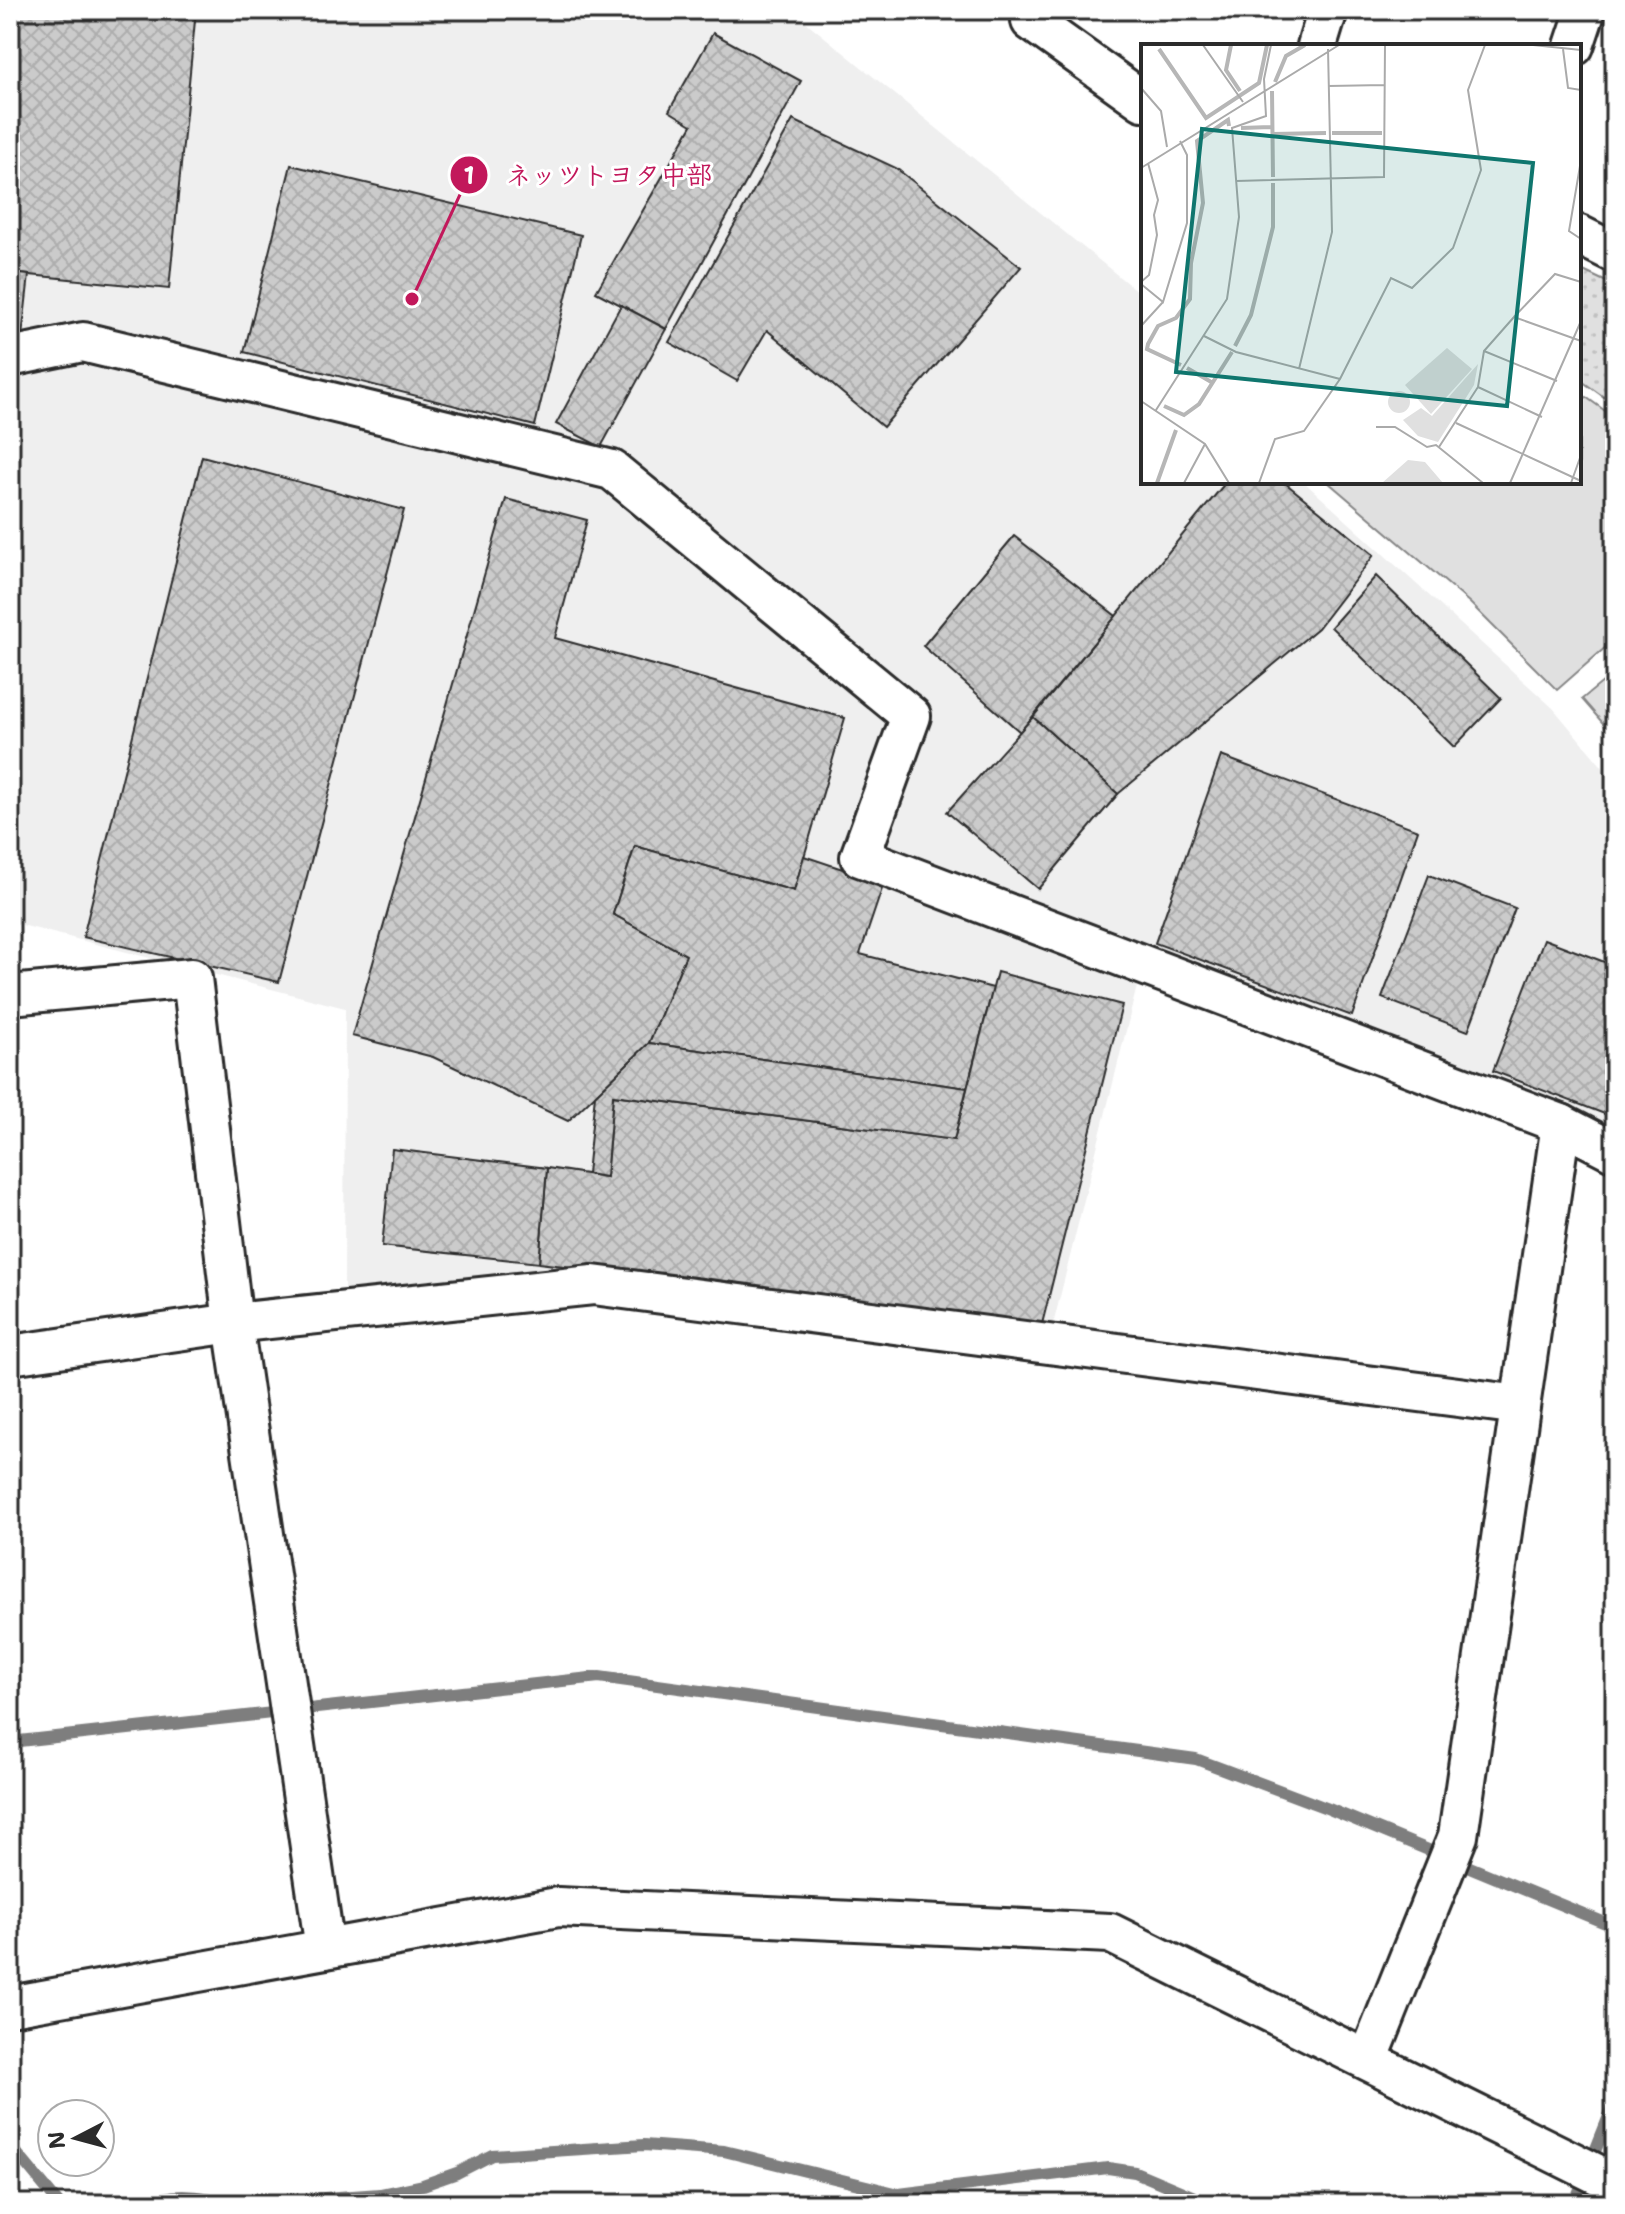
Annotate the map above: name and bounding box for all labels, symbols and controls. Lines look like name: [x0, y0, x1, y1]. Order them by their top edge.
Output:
inset map: [1141, 44, 1581, 484]
callout: ネッツトヨタ中部: [449, 150, 729, 200]
text: ネッツトヨタ中部: [506, 157, 712, 192]
text: 1: [464, 160, 474, 192]
north arrow: [36, 2098, 116, 2178]
text: N: [41, 2130, 72, 2150]

